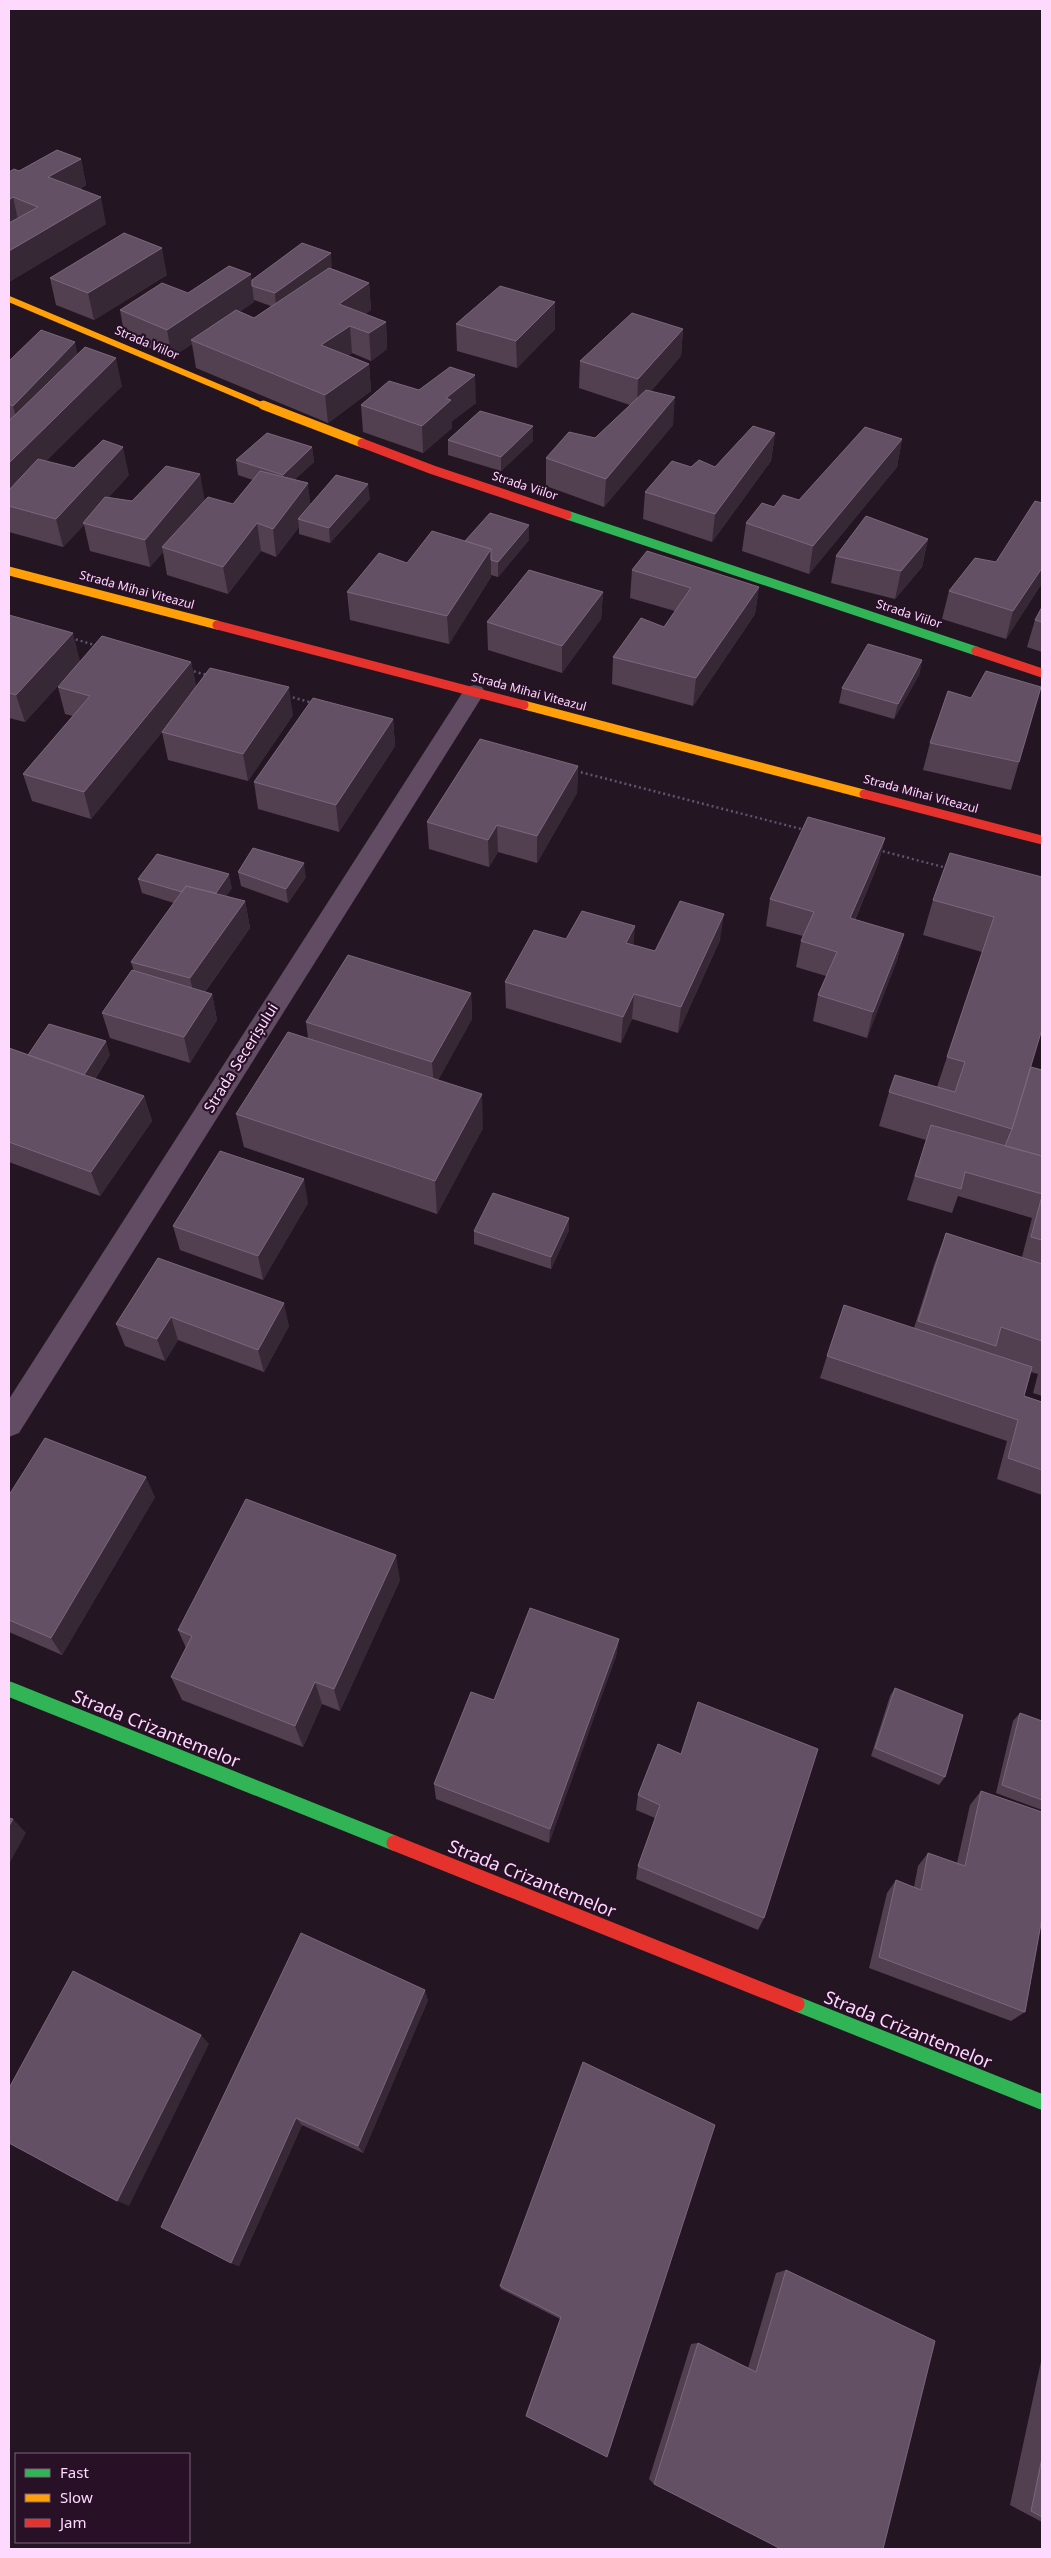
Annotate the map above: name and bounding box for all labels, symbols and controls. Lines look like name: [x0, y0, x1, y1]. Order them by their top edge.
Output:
street label: Strada Viilor: [112, 321, 182, 364]
street label: Strada Viilor: [490, 467, 560, 504]
street label: Strada Mihai Viteazul: [78, 566, 196, 613]
street label: Strada Viilor: [874, 595, 944, 632]
street label: Strada Mihai Viteazul: [470, 668, 588, 715]
street label: Strada Mihai Viteazul: [862, 770, 980, 817]
street label: Strada Secerișului: [198, 999, 282, 1116]
street label: Strada Crizantemelor: [69, 1683, 244, 1773]
street label: Strada Crizantemelor: [445, 1833, 620, 1923]
street label: Strada Crizantemelor: [821, 1984, 996, 2074]
legend: [15, 2453, 190, 2543]
text: Fast: [60, 2462, 89, 2482]
text: Slow: [60, 2487, 93, 2507]
text: Jam: [58, 2512, 87, 2532]

